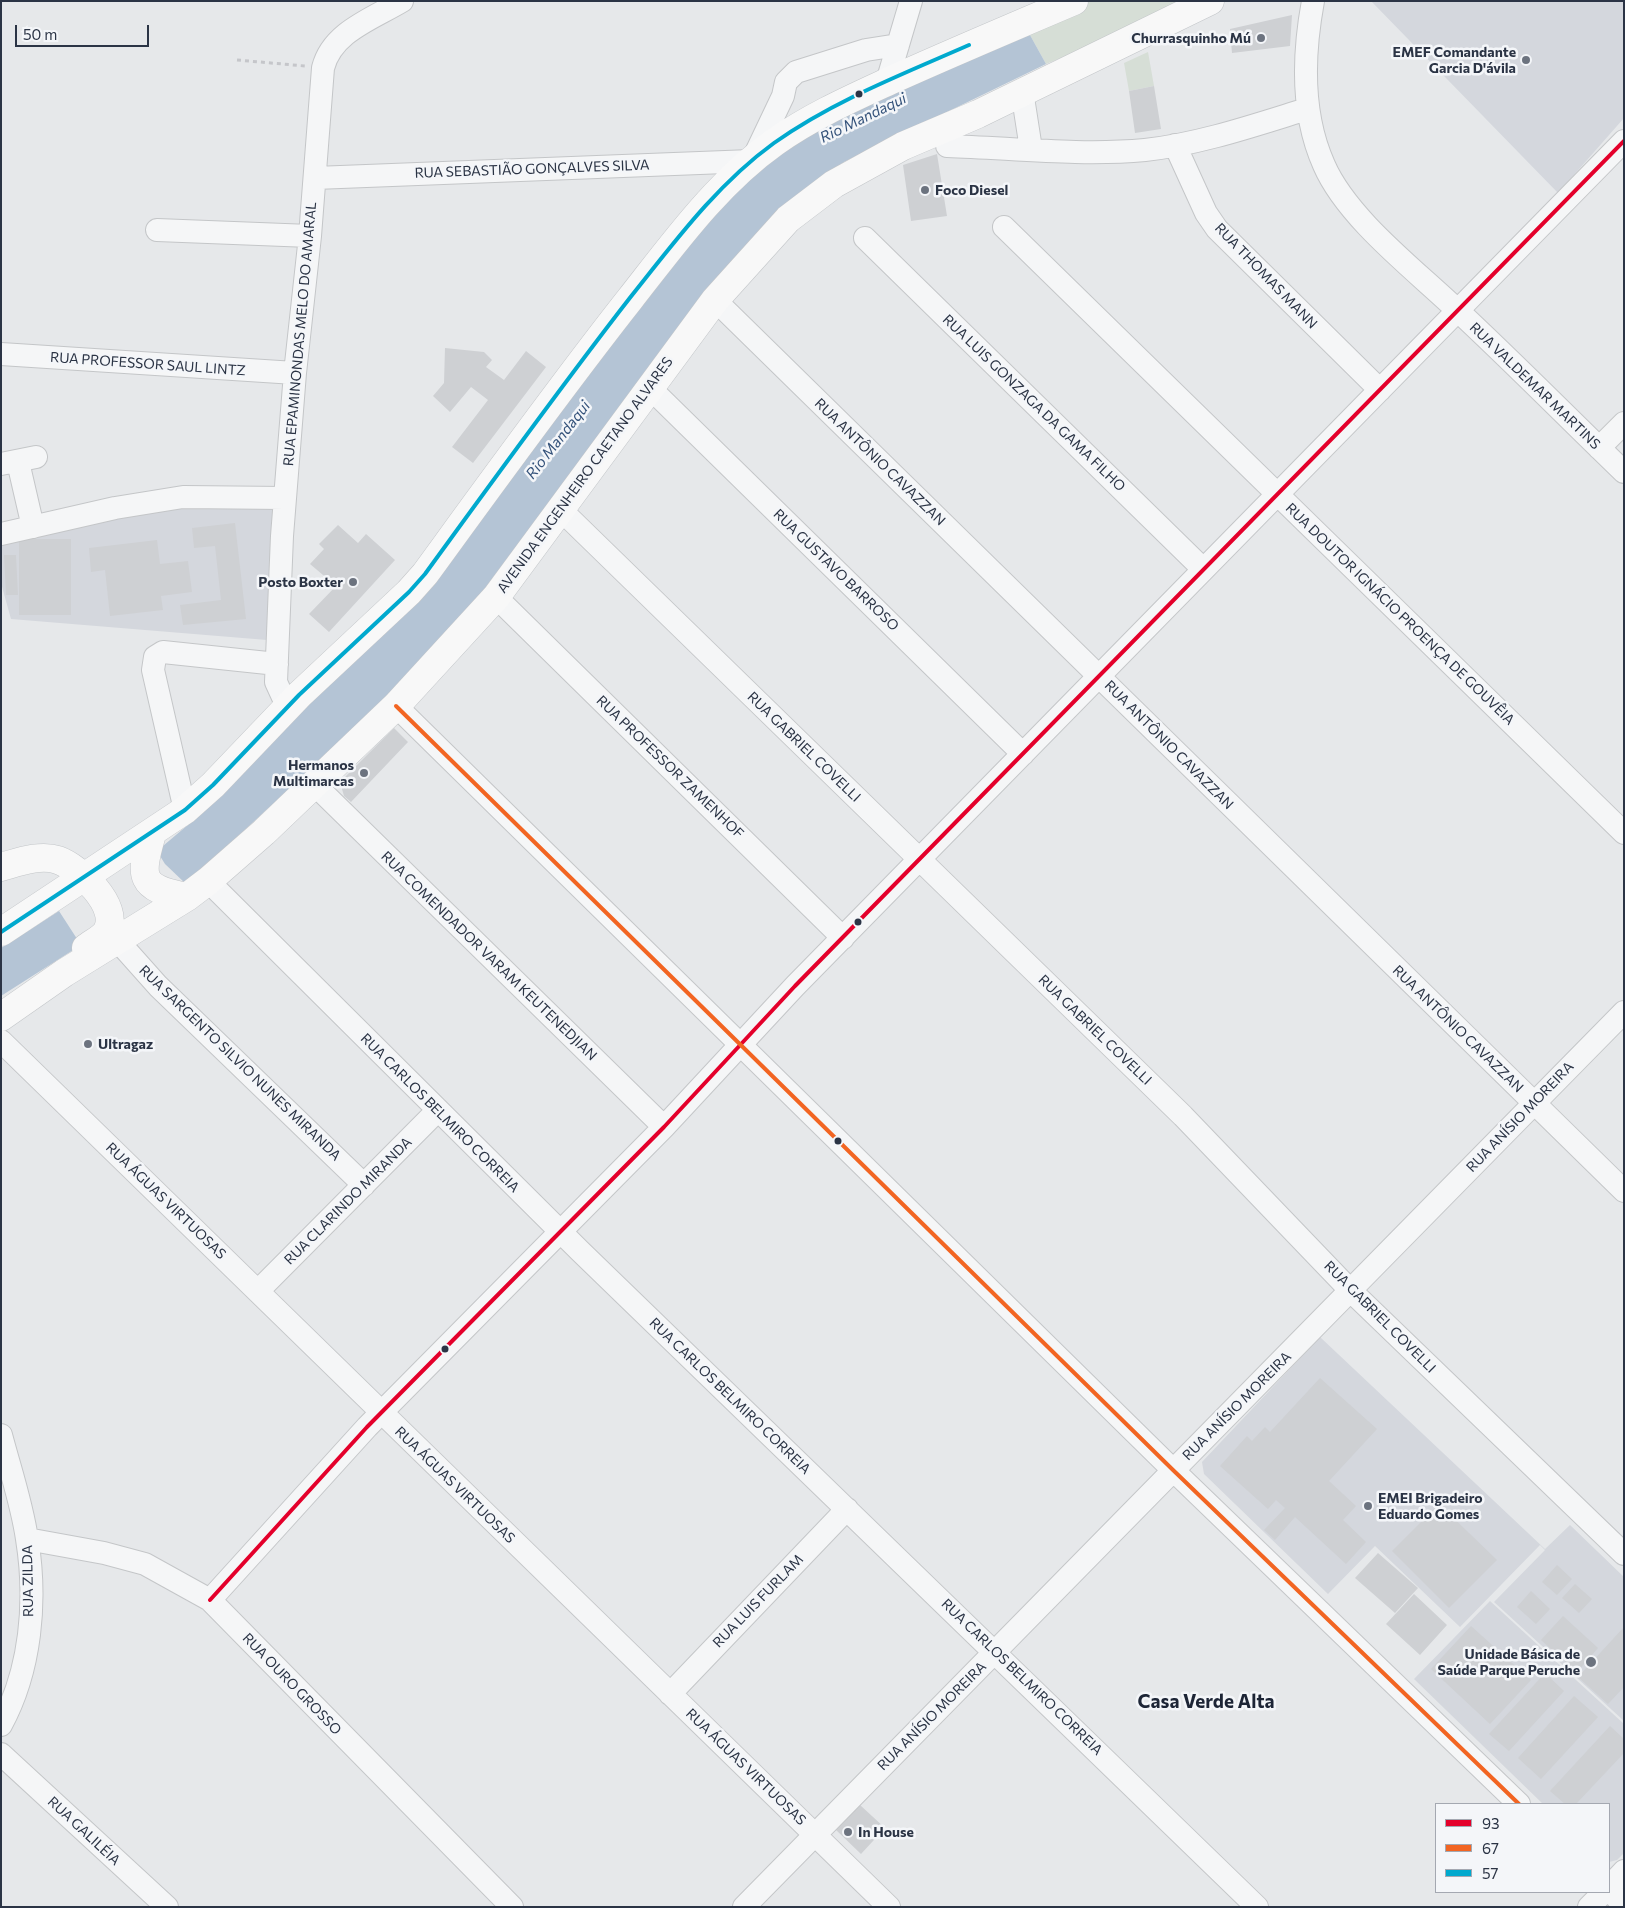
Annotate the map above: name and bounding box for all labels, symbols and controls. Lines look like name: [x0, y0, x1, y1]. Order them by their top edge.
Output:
scale bar: [18, 15, 151, 47]
text: 50 m: [23, 25, 57, 43]
place label: Churrasquinho Mú: [1131, 30, 1251, 46]
marker: Churrasquinho Mú: [1255, 32, 1267, 44]
place label: EMEF Comandante Garcia D'ávila: [1393, 44, 1516, 76]
marker: EMEF Comandante Garcia D'ávila: [1520, 54, 1532, 66]
water label: Rio Mandaqui: [817, 89, 909, 147]
unlabelled marker: [854, 89, 864, 99]
street label: RUA SEBASTIÃO GONÇALVES SILVA: [414, 157, 650, 181]
place label: Foco Diesel: [935, 182, 1008, 198]
marker: Foco Diesel: [919, 184, 931, 196]
street label: RUA EPAMINONDAS MELO DO AMARAL: [280, 201, 320, 467]
street label: RUA THOMAS MANN: [1211, 220, 1321, 332]
street label: RUA LUIS GONZAGA DA GAMA FILHO: [939, 311, 1129, 495]
street label: RUA VALDEMAR MARTINS: [1466, 319, 1604, 453]
street label: RUA PROFESSOR SAUL LINTZ: [50, 349, 246, 379]
street label: AVENIDA ENGENHEIRO CAETANO ALVARES: [494, 354, 676, 596]
street label: RUA ANTÔNIO CAVAZZAN: [811, 395, 949, 529]
water label: Rio Mandaqui: [522, 397, 594, 483]
street label: RUA DOUTOR IGNÁCIO PROENÇA DE GOUVÊIA: [1282, 500, 1518, 728]
street label: RUA GUSTAVO BARROSO: [770, 506, 902, 634]
place label: Posto Boxter: [258, 574, 343, 590]
marker: Posto Boxter: [347, 576, 359, 588]
street label: RUA ANTÔNIO CAVAZZAN: [1101, 677, 1237, 813]
street label: RUA GABRIEL COVELLI: [744, 688, 864, 806]
street label: RUA PROFESSOR ZAMENHOF: [593, 692, 747, 842]
place label: Hermanos Multimarcas: [273, 757, 354, 790]
marker: Hermanos Multimarcas: [358, 767, 370, 779]
street label: RUA COMENDADOR VARAM KEUTENEDJIAN: [378, 848, 600, 1064]
unlabelled marker: [853, 917, 863, 927]
street label: RUA SARGENTO SILVIO NUNES MIRANDA: [136, 962, 344, 1164]
street label: RUA ANTÔNIO CAVAZZAN: [1389, 962, 1527, 1096]
street label: RUA GABRIEL COVELLI: [1035, 971, 1155, 1089]
street label: RUA CARLOS BELMIRO CORREIA: [357, 1030, 523, 1196]
place label: Ultragaz: [98, 1036, 153, 1052]
marker: Ultragaz: [82, 1038, 94, 1050]
street label: RUA ANÍSIO MOREIRA: [1463, 1058, 1577, 1176]
street label: RUA CLARINDO MIRANDA: [281, 1134, 415, 1268]
unlabelled marker: [833, 1136, 843, 1146]
street label: RUA ÁGUAS VIRTUOSAS: [102, 1139, 230, 1263]
street label: RUA GABRIEL COVELLI: [1321, 1258, 1439, 1376]
street label: RUA CARLOS BELMIRO CORREIA: [646, 1314, 814, 1478]
unlabelled marker: [440, 1344, 450, 1354]
street label: RUA ANÍSIO MOREIRA: [1179, 1348, 1295, 1464]
street label: RUA ÁGUAS VIRTUOSAS: [391, 1423, 519, 1547]
place label: EMEI Brigadeiro Eduardo Gomes: [1378, 1490, 1483, 1522]
marker: EMEI Brigadeiro Eduardo Gomes: [1362, 1500, 1374, 1512]
street label: RUA ZILDA: [19, 1545, 37, 1617]
street label: RUA LUIS FURLAM: [709, 1551, 807, 1651]
street label: RUA CARLOS BELMIRO CORREIA: [938, 1595, 1106, 1759]
street label: RUA OURO GROSSO: [239, 1630, 345, 1738]
place label: Unidade Básica de Saúde Parque Peruche: [1437, 1646, 1580, 1678]
marker: Unidade Básica de Saúde Parque Peruche: [1584, 1655, 1598, 1669]
street label: RUA ANÍSIO MOREIRA: [874, 1658, 990, 1774]
district label: Casa Verde Alta: [1138, 1691, 1274, 1713]
street label: RUA ÁGUAS VIRTUOSAS: [682, 1705, 810, 1829]
street label: RUA GALILÉIA: [44, 1793, 124, 1869]
legend: [1435, 1803, 1610, 1893]
text: 93: [1482, 1814, 1500, 1832]
place label: In House: [858, 1824, 914, 1840]
marker: In House: [842, 1826, 854, 1838]
text: 67: [1482, 1839, 1499, 1857]
text: 57: [1482, 1864, 1499, 1882]

